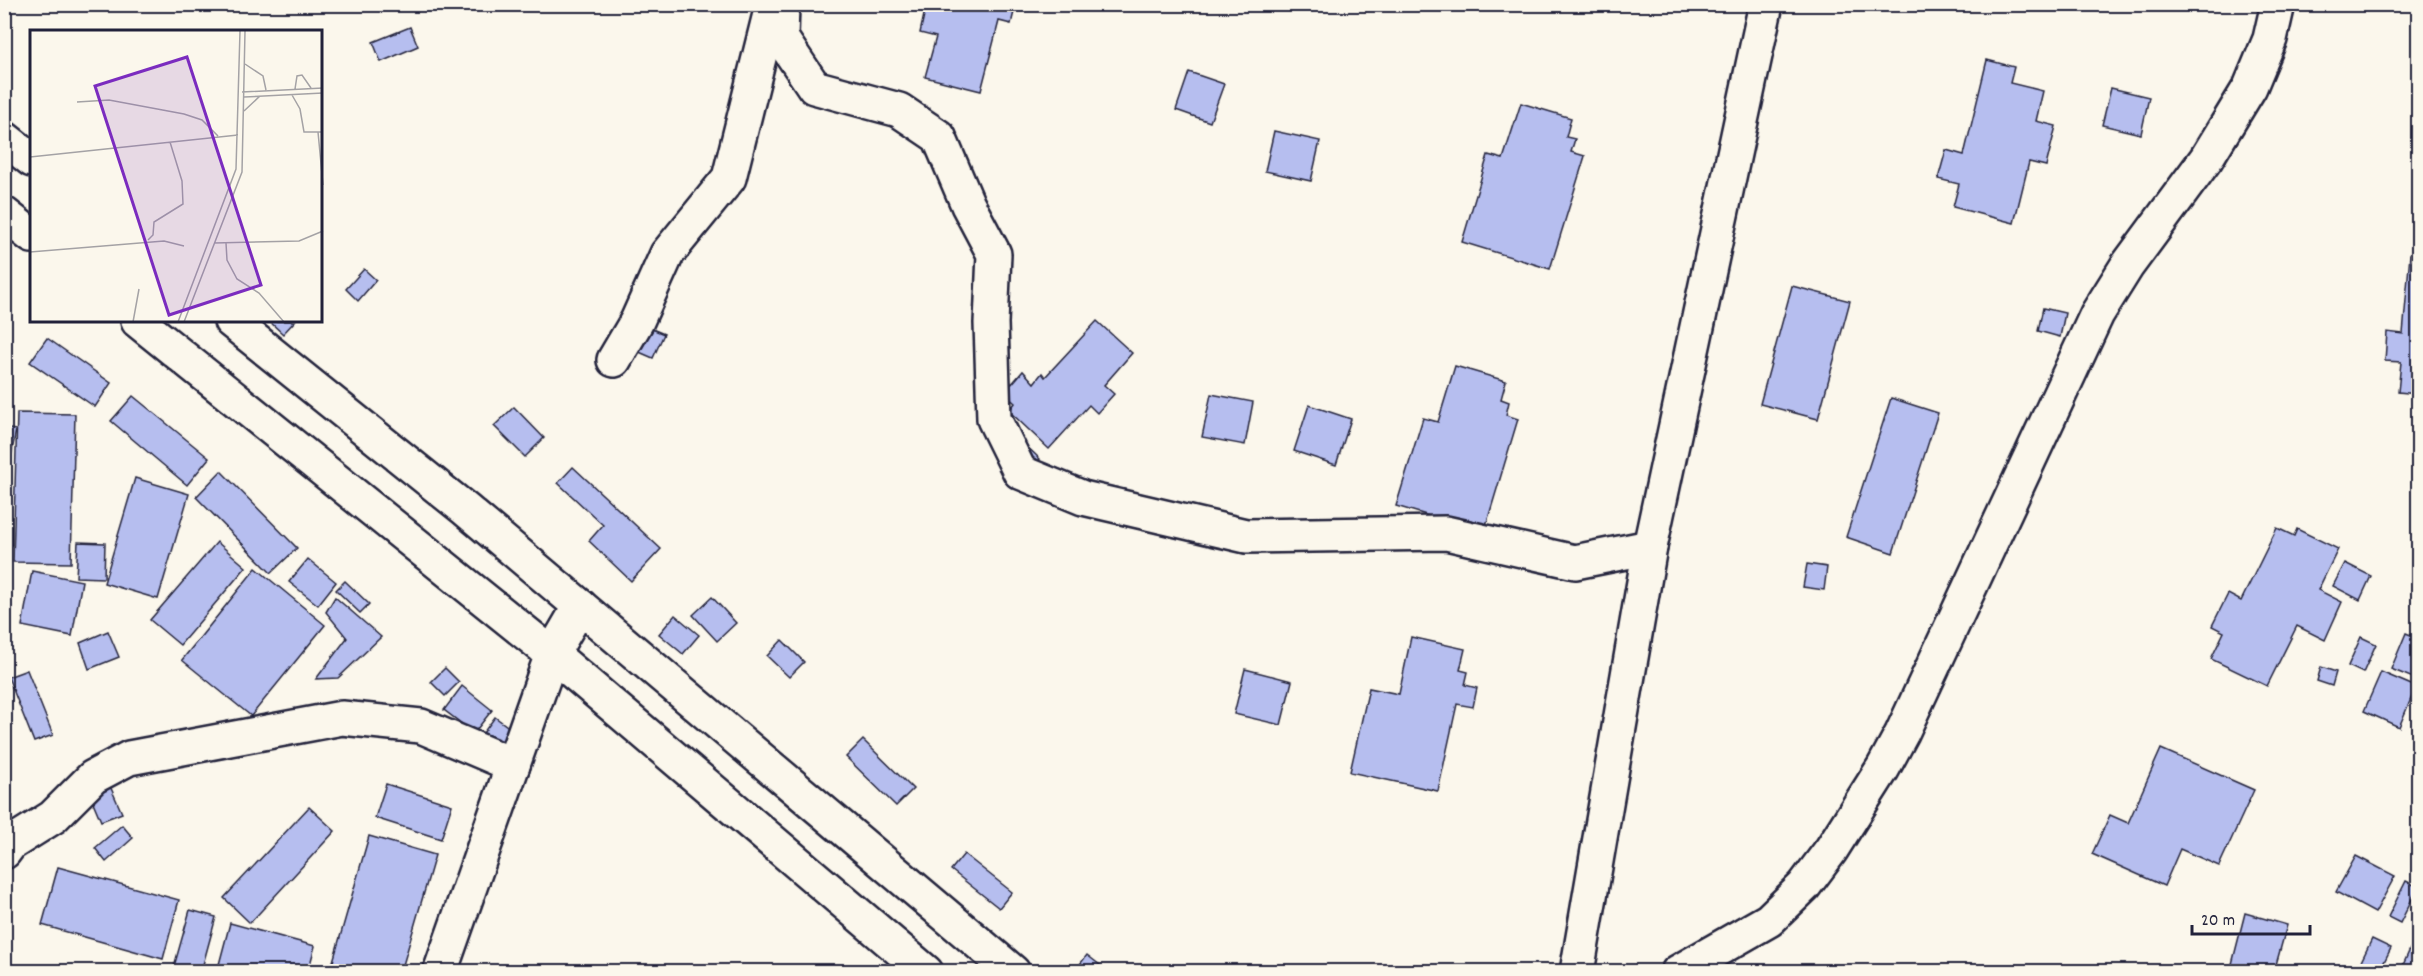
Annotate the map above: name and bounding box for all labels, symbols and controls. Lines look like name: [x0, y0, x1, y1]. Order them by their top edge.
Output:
inset map: [30, 30, 322, 322]
scale bar: [2192, 898, 2310, 936]
text: 20 m: [2201, 909, 2235, 934]

